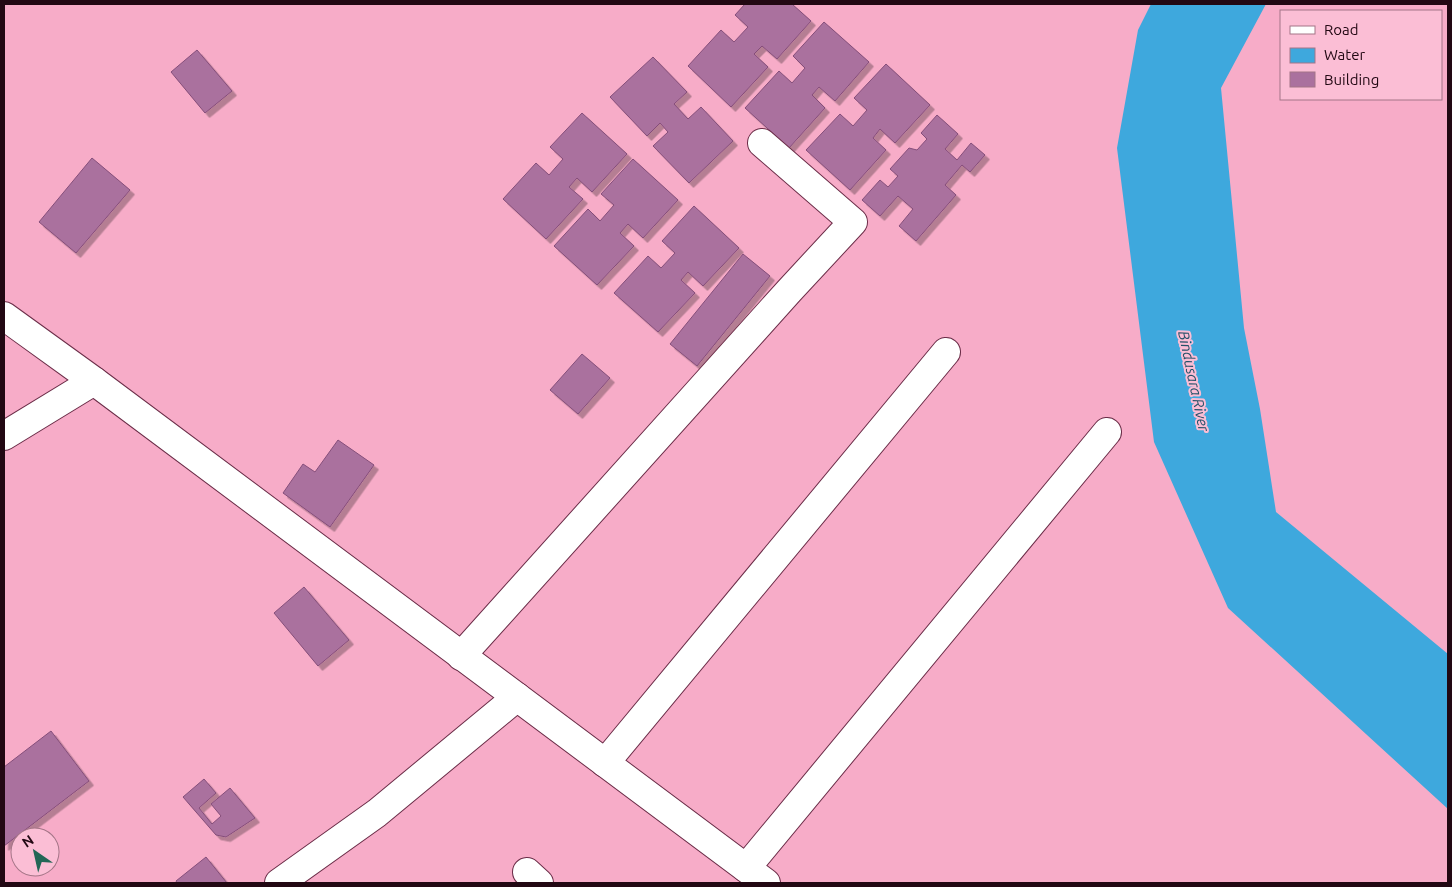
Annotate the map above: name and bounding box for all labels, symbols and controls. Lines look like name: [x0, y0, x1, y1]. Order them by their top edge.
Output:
legend: [1280, 10, 1442, 100]
text: Road: [1324, 21, 1359, 38]
text: Water: [1324, 46, 1365, 63]
text: Building: [1324, 71, 1379, 88]
water label: Bindusara River: [1175, 329, 1213, 434]
north arrow: [10, 827, 60, 877]
text: N: [19, 832, 37, 851]

